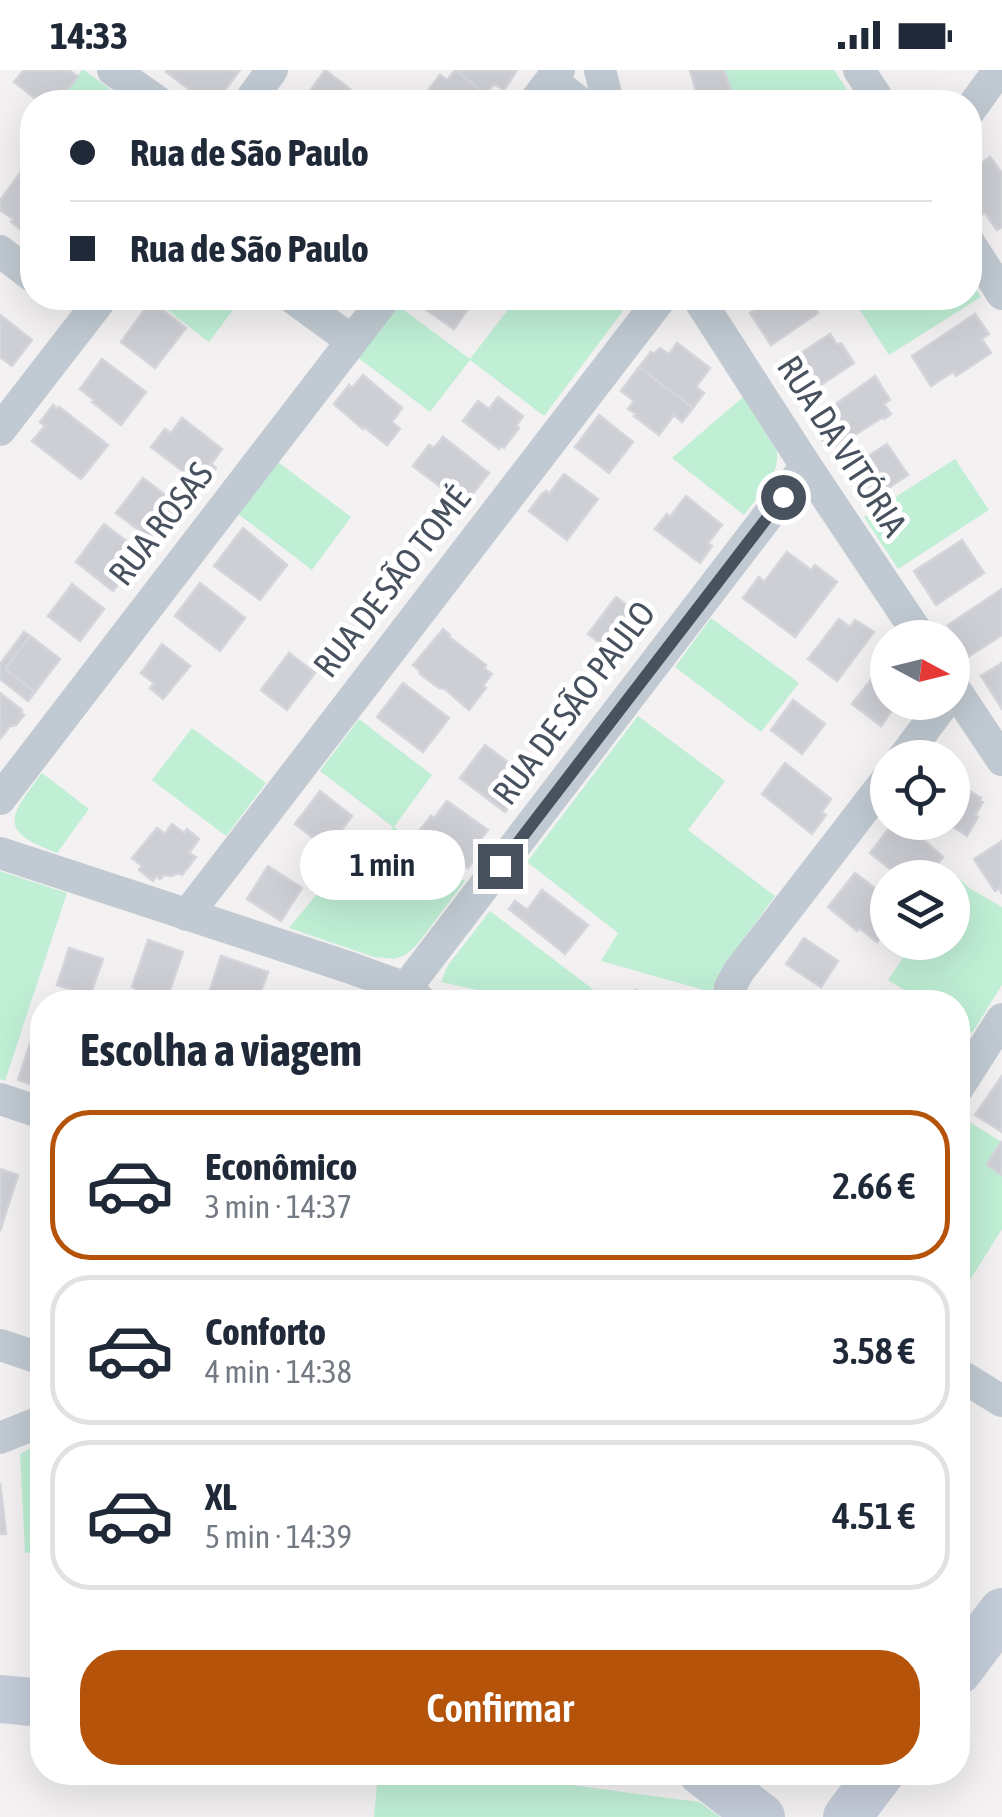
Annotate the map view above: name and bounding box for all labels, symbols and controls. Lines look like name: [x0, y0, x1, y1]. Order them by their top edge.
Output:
text: 14:33: [50, 14, 128, 57]
text: Rua de São Paulo: [130, 131, 369, 174]
text: Rua de São Paulo: [130, 227, 369, 270]
street label: RUA DA VITÓRIA: [770, 348, 916, 544]
street label: RUA ROSAS: [100, 454, 220, 593]
route start: [761, 475, 806, 520]
street label: RUA DE SÃO TOMÉ: [305, 478, 478, 684]
street label: RUA DE SÃO PAULO: [484, 593, 662, 812]
north arrow: [870, 620, 970, 720]
map controls: [870, 620, 970, 960]
button: locate: [870, 740, 970, 840]
callout: 1 min: [300, 831, 465, 901]
route end: [478, 844, 523, 889]
text: 1 min: [350, 846, 415, 883]
button: layers: [870, 860, 970, 960]
text: Escolha a viagem: [80, 1024, 362, 1076]
icon: car: [85, 1140, 175, 1230]
text: Econômico: [205, 1145, 357, 1188]
text: 2.66 €: [832, 1164, 915, 1207]
text: 3 min · 14:37: [205, 1188, 352, 1225]
icon: car: [85, 1305, 175, 1395]
text: Conforto: [205, 1310, 326, 1353]
text: 3.58 €: [832, 1329, 915, 1372]
text: 4 min · 14:38: [205, 1353, 352, 1390]
icon: car: [85, 1470, 175, 1560]
text: XL: [205, 1475, 237, 1518]
text: 4.51 €: [832, 1494, 915, 1537]
text: 5 min · 14:39: [205, 1518, 352, 1555]
button: Confirmar: [80, 1650, 920, 1765]

